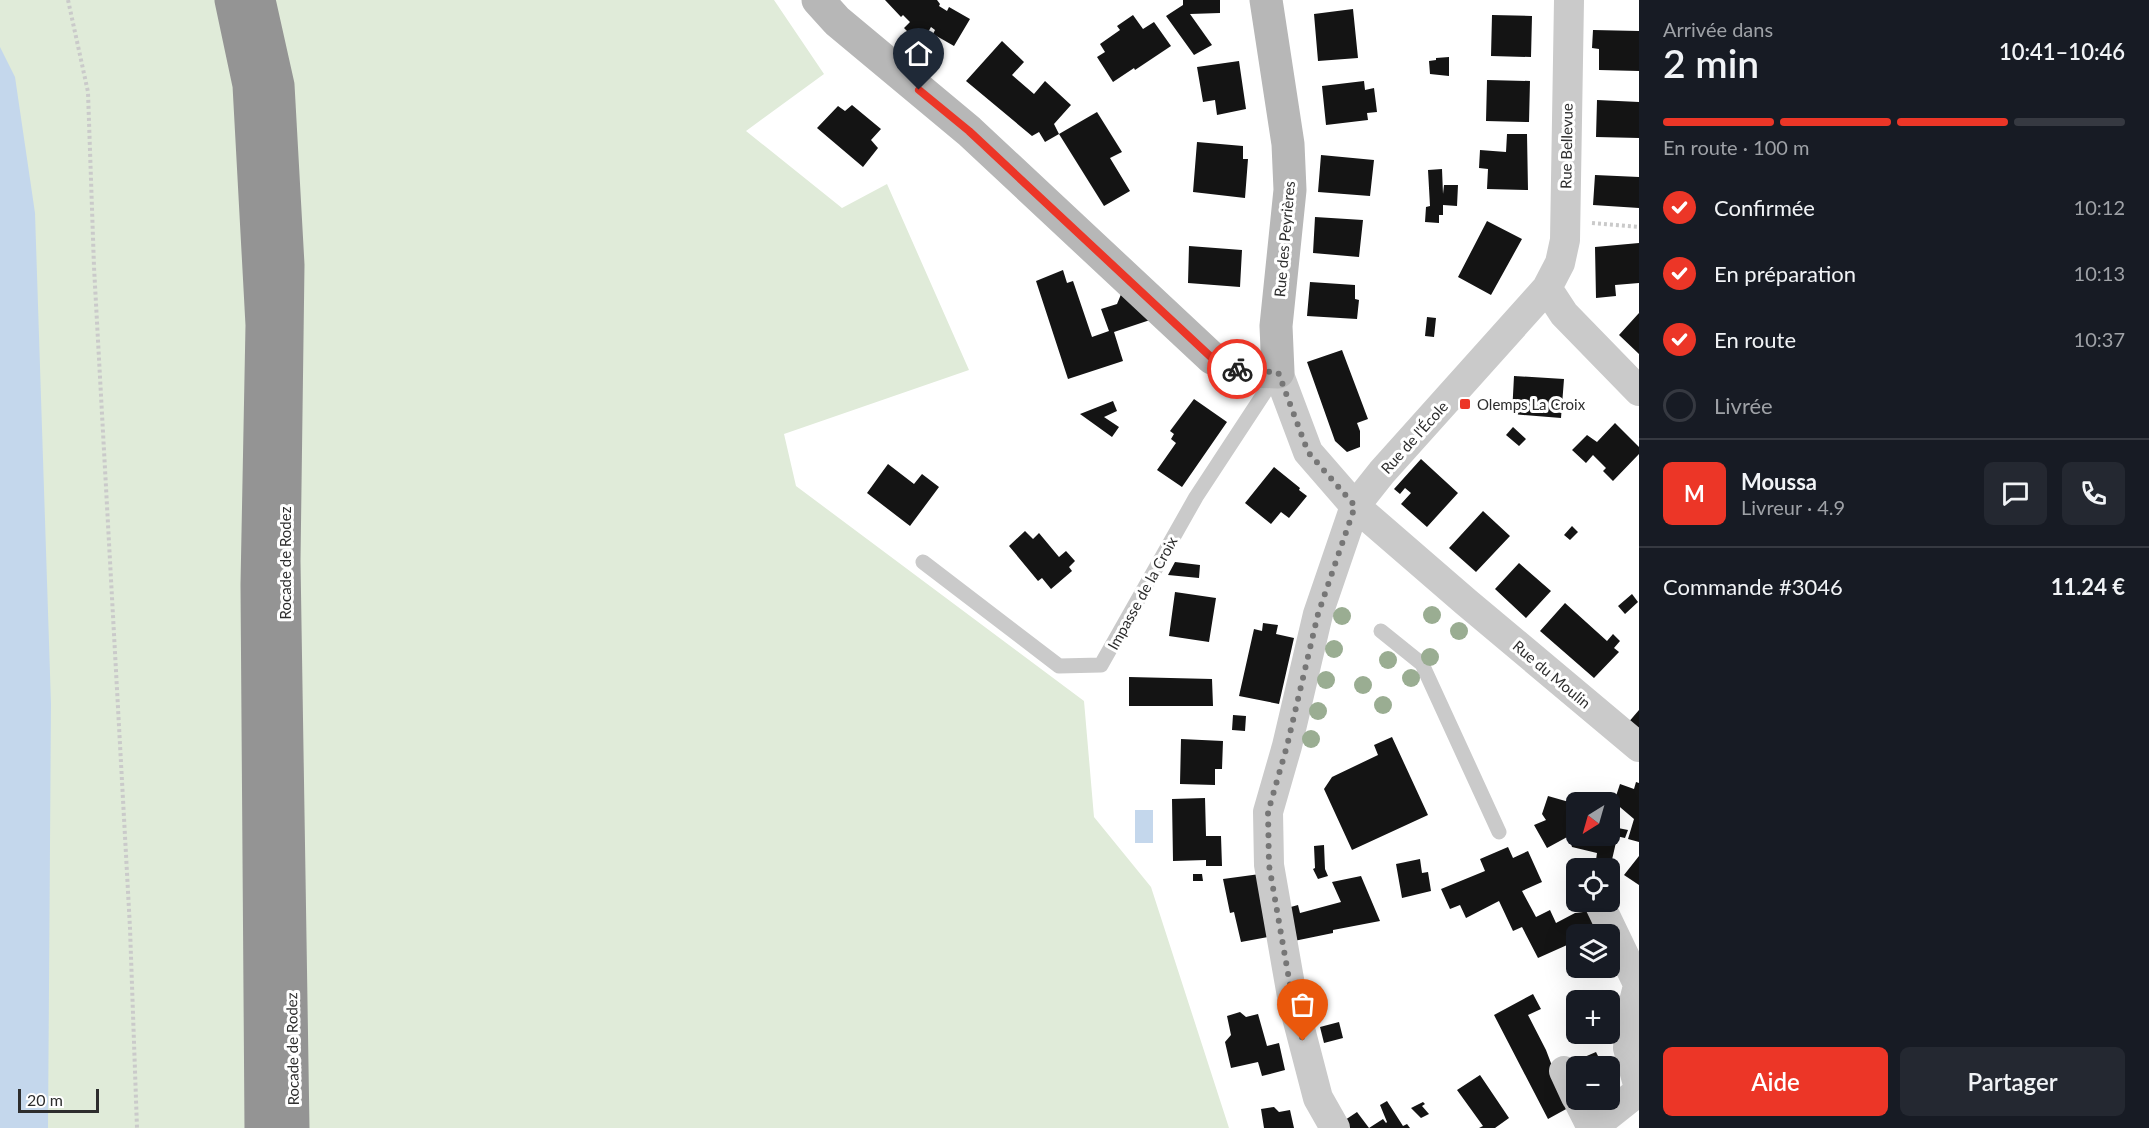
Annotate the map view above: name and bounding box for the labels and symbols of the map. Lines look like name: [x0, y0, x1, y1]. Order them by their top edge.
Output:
pin: [893, 28, 944, 90]
street label: Rue Bellevue: [1556, 103, 1576, 189]
street label: Rue des Peyrières: [1270, 180, 1298, 298]
courier: [1207, 339, 1267, 399]
place label: Olemps La Croix: [1477, 395, 1586, 413]
street label: Rue de l'École: [1377, 397, 1451, 477]
marker: Olemps La Croix: [1458, 397, 1472, 411]
street label: Rocade de Rodez: [276, 506, 294, 619]
street label: Impasse de la Croix: [1103, 533, 1181, 653]
street label: Rue du Moulin: [1509, 636, 1595, 712]
north arrow: [1566, 792, 1620, 846]
pin: [1277, 979, 1328, 1041]
street label: Rocade de Rodez: [282, 992, 302, 1106]
scale bar: [18, 1086, 99, 1114]

